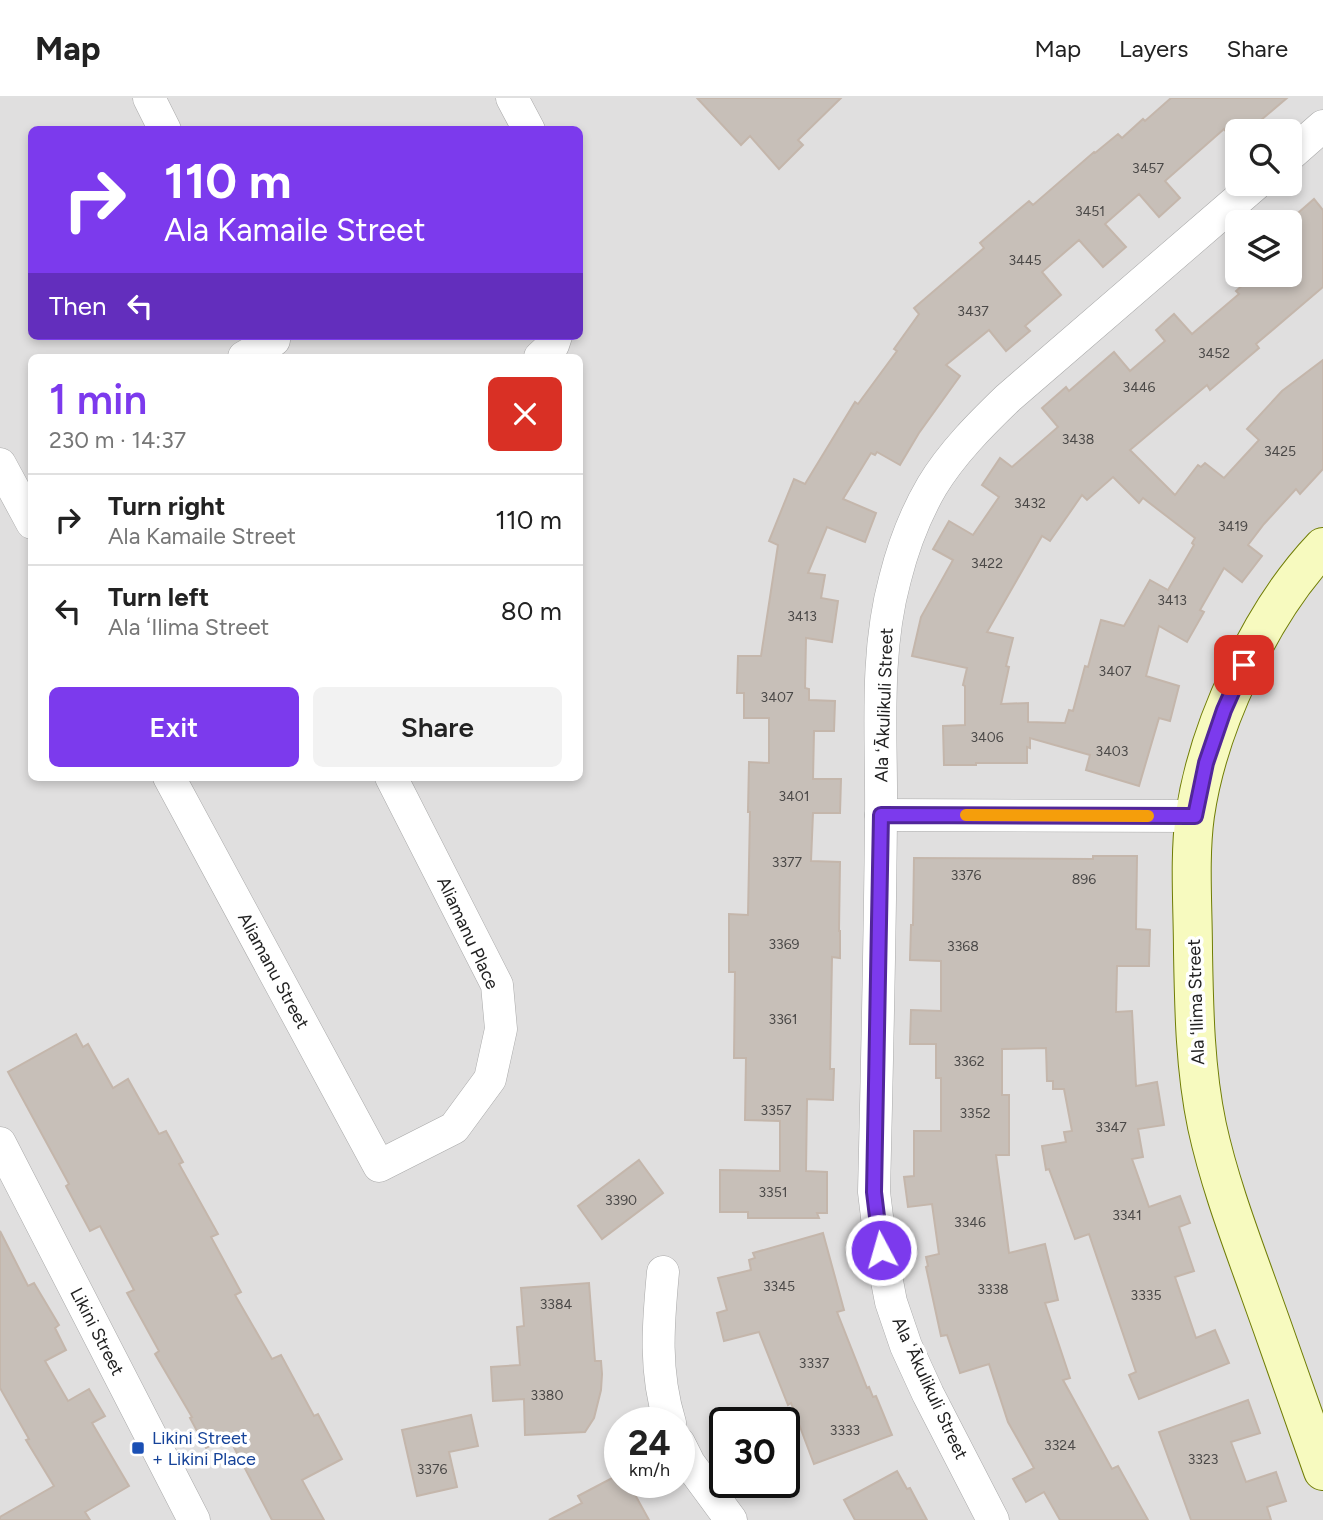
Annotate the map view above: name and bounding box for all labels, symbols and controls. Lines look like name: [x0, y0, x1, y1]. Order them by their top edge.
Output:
text: Map: [35, 29, 101, 68]
text: Map: [1034, 34, 1081, 63]
text: Layers: [1119, 34, 1188, 63]
text: Share: [1226, 34, 1288, 63]
map controls: [1225, 119, 1302, 287]
button: search: [1225, 119, 1302, 196]
text: 110 m: [164, 151, 292, 210]
icon: right: [49, 154, 140, 245]
house number: 3457: [1132, 160, 1164, 177]
house number: 3451: [1075, 203, 1105, 220]
button: layers: [1225, 210, 1302, 287]
text: Ala Kamaile Street: [164, 211, 426, 249]
house number: 3445: [1008, 252, 1042, 269]
icon: left: [121, 287, 159, 325]
text: Then: [49, 290, 107, 322]
house number: 3437: [957, 303, 989, 320]
house number: 3452: [1198, 345, 1230, 362]
text: 1 min: [49, 374, 147, 425]
button: close: [488, 377, 562, 451]
house number: 3446: [1123, 379, 1156, 396]
text: 230 m · 14:37: [49, 426, 186, 454]
house number: 3438: [1062, 431, 1094, 448]
house number: 3425: [1264, 443, 1296, 460]
text: Turn right: [108, 490, 225, 522]
house number: 3432: [1014, 495, 1046, 512]
icon: right: [49, 501, 87, 539]
text: 110 m: [495, 504, 562, 536]
house number: 3419: [1218, 518, 1248, 535]
text: Ala Kamaile Street: [108, 522, 296, 550]
house number: 3422: [971, 555, 1003, 572]
text: Turn left: [108, 581, 209, 613]
icon: left: [49, 592, 87, 630]
house number: 3413: [1157, 592, 1187, 609]
text: 80 m: [501, 595, 562, 627]
house number: 3413: [787, 608, 817, 625]
text: Ala ʻIlima Street: [108, 613, 269, 641]
street label: Ala ʻĀkulikuli Street: [870, 627, 898, 783]
pin: [1214, 635, 1274, 695]
icon: arrive: [1225, 646, 1263, 684]
house number: 3407: [1099, 663, 1132, 680]
button: Exit: [49, 687, 299, 767]
button: Share: [313, 687, 562, 767]
house number: 3407: [761, 689, 794, 706]
house number: 3406: [970, 729, 1004, 746]
house number: 3403: [1096, 743, 1128, 760]
house number: 3401: [778, 788, 810, 805]
house number: 3377: [772, 854, 803, 871]
house number: 3376: [951, 867, 981, 884]
house number: 896: [1072, 871, 1096, 888]
street label: Aliamanu Place: [432, 873, 504, 993]
street label: Aliamanu Street: [233, 909, 314, 1033]
house number: 3369: [768, 936, 800, 953]
house number: 3368: [947, 938, 979, 955]
street label: Ala ʻIlima Street: [1183, 938, 1209, 1065]
house number: 3361: [769, 1011, 797, 1028]
house number: 3362: [954, 1053, 984, 1070]
house number: 3357: [761, 1102, 792, 1119]
house number: 3352: [959, 1105, 991, 1122]
house number: 3347: [1095, 1119, 1127, 1136]
house number: 3351: [758, 1184, 788, 1201]
house number: 3390: [605, 1192, 637, 1209]
house number: 3341: [1112, 1207, 1142, 1224]
position arrow: [844, 1213, 918, 1287]
house number: 3346: [954, 1214, 986, 1231]
house number: 3345: [763, 1278, 795, 1295]
house number: 3338: [977, 1281, 1009, 1298]
street label: Likini Street: [65, 1284, 129, 1379]
house number: 3335: [1131, 1287, 1161, 1304]
house number: 3384: [540, 1296, 573, 1313]
street label: Ala ʻĀkulikuli Street: [887, 1313, 973, 1463]
house number: 3337: [799, 1355, 830, 1372]
house number: 3380: [531, 1387, 563, 1404]
speed limit sign: 30: [709, 1407, 800, 1498]
text: 24: [628, 1422, 671, 1464]
house number: 3333: [830, 1422, 860, 1439]
place label: Likini Street + Likini Place: [152, 1427, 256, 1470]
house number: 3324: [1044, 1437, 1076, 1454]
marker: Likini Street + Likini Place: [130, 1440, 146, 1456]
house number: 3323: [1188, 1451, 1218, 1468]
text: km/h: [629, 1459, 670, 1481]
house number: 3376: [417, 1461, 447, 1478]

